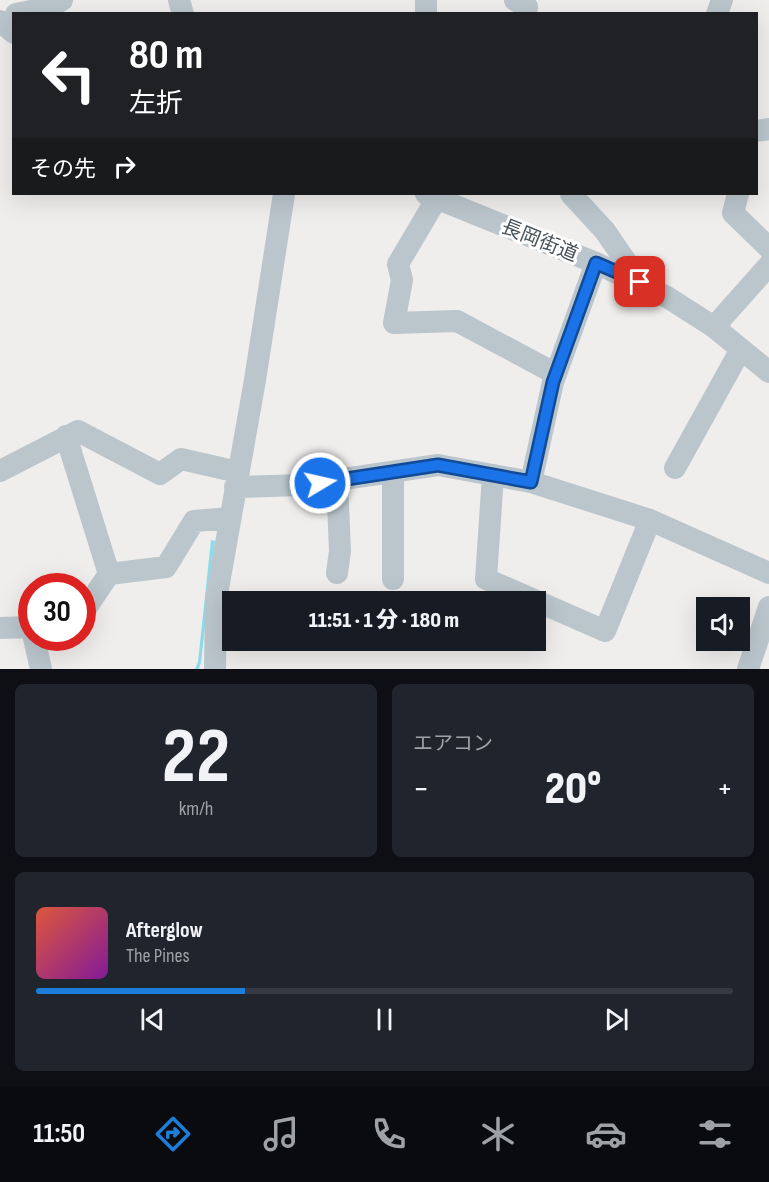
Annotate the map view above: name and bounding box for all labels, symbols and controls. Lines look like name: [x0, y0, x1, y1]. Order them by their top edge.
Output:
text: 80 m: [129, 30, 203, 81]
icon: left: [30, 36, 108, 114]
text: 左折: [129, 88, 183, 120]
icon: right: [108, 150, 141, 183]
text: その先: [30, 156, 96, 183]
street label: 長岡街道: [498, 215, 581, 267]
pin: [614, 256, 665, 307]
icon: arrive: [623, 265, 656, 298]
position arrow: [288, 451, 352, 515]
speed limit sign: 30: [18, 573, 96, 651]
map controls: [696, 597, 750, 651]
button: sound: [696, 597, 750, 651]
text: 11:51 · 1 分 · 180 m: [309, 607, 459, 634]
text: 22: [162, 711, 230, 804]
text: エアコン: [413, 732, 493, 756]
text: 20°: [545, 762, 601, 817]
text: −: [413, 769, 429, 809]
text: +: [717, 769, 733, 809]
text: km/h: [179, 797, 213, 821]
text: Afterglow: [126, 917, 203, 944]
text: The Pines: [126, 944, 190, 968]
icon: previous: [136, 1003, 169, 1036]
icon: pause: [368, 1003, 401, 1036]
icon: next: [600, 1003, 633, 1036]
icon: directions: [152, 1113, 194, 1155]
icon: music: [260, 1113, 302, 1155]
icon: phone: [368, 1113, 410, 1155]
icon: climate: [477, 1113, 519, 1155]
icon: car: [585, 1113, 627, 1155]
icon: filters: [694, 1113, 736, 1155]
text: 11:50: [33, 1118, 85, 1150]

